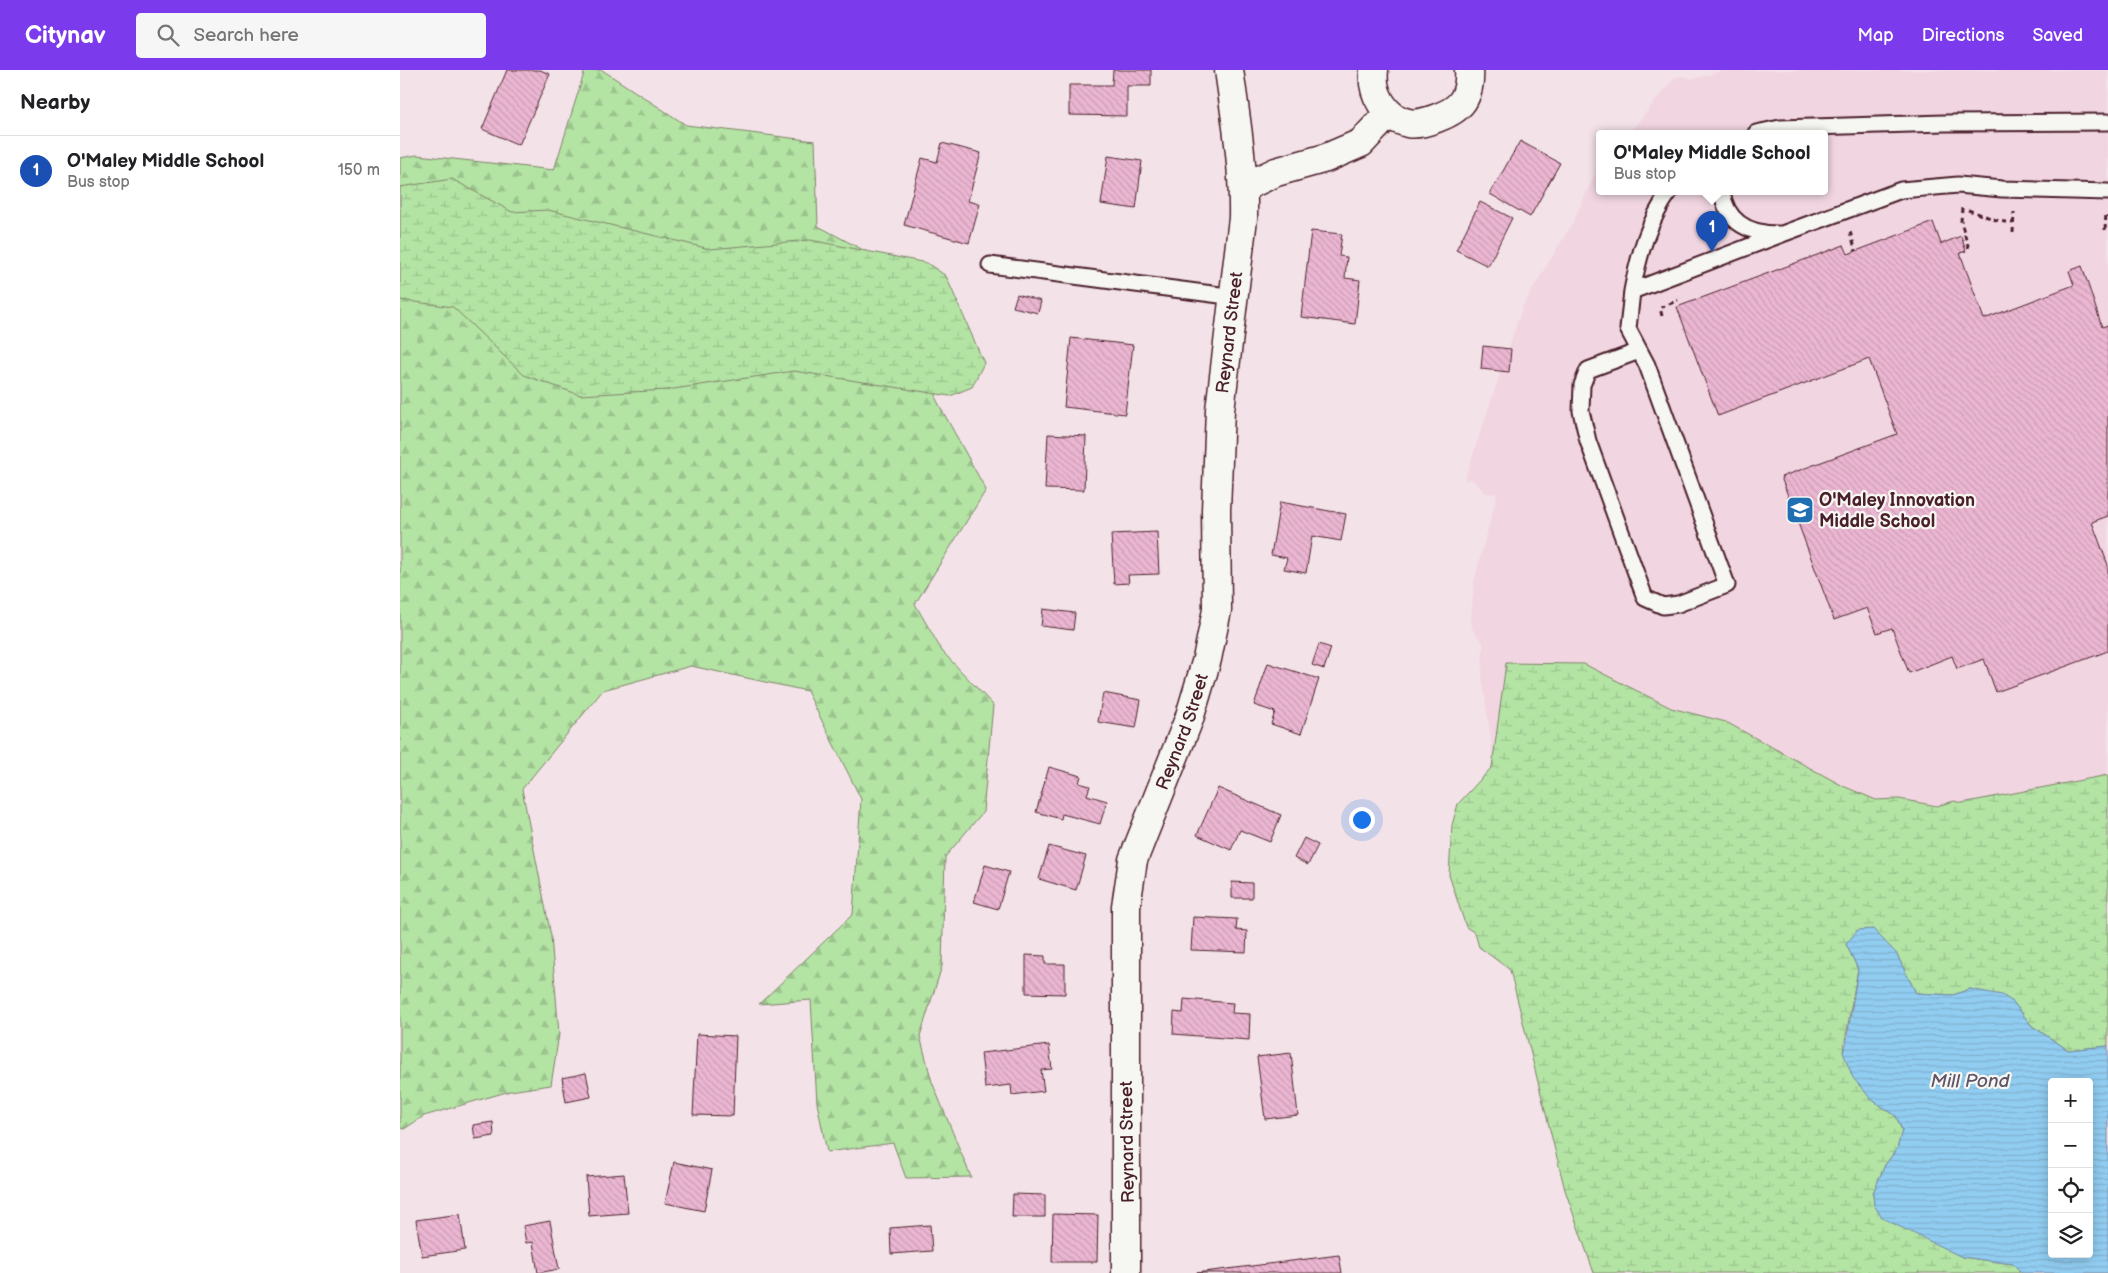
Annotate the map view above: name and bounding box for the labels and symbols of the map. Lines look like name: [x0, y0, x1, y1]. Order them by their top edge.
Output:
pin: 1: [1696, 211, 1728, 252]
street label: Reynard Street: [1212, 270, 1248, 395]
place label: O'Maley Innovation Middle School: [1819, 490, 1975, 532]
school or university icon: O'Maley Innovation Middle School: [1785, 495, 1815, 525]
street label: Reynard Street: [1152, 671, 1213, 793]
your location: [1349, 807, 1375, 833]
water label: Mill Pond: [1931, 1070, 2011, 1093]
street label: Reynard Street: [1116, 1080, 1139, 1203]

